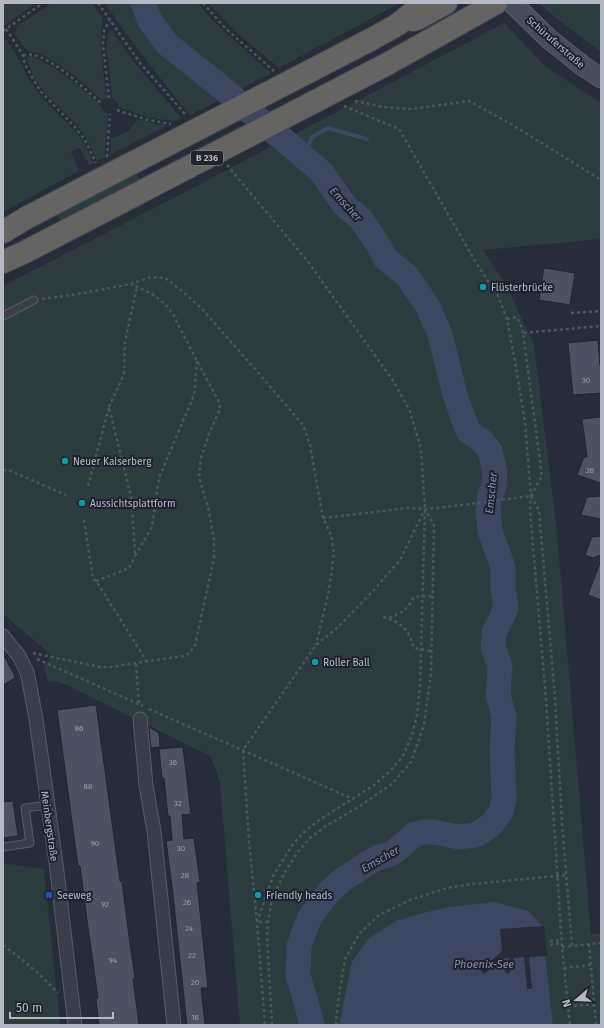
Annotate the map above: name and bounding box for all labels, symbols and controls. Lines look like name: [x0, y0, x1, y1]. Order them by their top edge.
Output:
street label: Schüruferstraße: [524, 14, 587, 71]
road number: B 236: [191, 151, 223, 165]
water label: Emscher: [327, 185, 365, 225]
marker: Flüsterbrücke: [478, 282, 488, 292]
place label: Flüsterbrücke: [491, 282, 553, 294]
house number: 30: [582, 376, 591, 385]
marker: Neuer Kaiserberg: [60, 456, 70, 466]
place label: Neuer Kaiserberg: [73, 456, 152, 468]
house number: 26: [586, 466, 594, 475]
water label: Emscher: [483, 471, 500, 514]
marker: Aussichtsplattform: [77, 498, 87, 508]
place label: Aussichtsplattform: [90, 498, 176, 510]
marker: Roller Ball: [310, 657, 320, 667]
place label: Roller Ball: [323, 657, 370, 669]
house number: 86: [75, 724, 83, 733]
house number: 36: [169, 758, 177, 767]
house number: 88: [84, 782, 93, 791]
street label: Meinbergstraße: [38, 790, 60, 862]
house number: 32: [174, 799, 182, 808]
house number: 90: [91, 839, 100, 848]
water label: Emscher: [359, 843, 402, 875]
house number: 30: [177, 844, 186, 853]
house number: 28: [181, 871, 190, 880]
marker: Seeweg: [44, 890, 54, 900]
place label: Seeweg: [57, 890, 92, 902]
marker: Friendly heads: [253, 890, 263, 900]
place label: Friendly heads: [266, 890, 333, 902]
house number: 26: [183, 898, 191, 907]
house number: 92: [101, 900, 109, 909]
house number: 24: [185, 924, 194, 933]
house number: 22: [188, 951, 196, 960]
house number: 94: [109, 956, 118, 965]
water label: Phoenix-See: [454, 958, 514, 971]
house number: 20: [191, 978, 200, 987]
north arrow: [556, 980, 596, 1020]
scale bar: [10, 994, 113, 1020]
text: N: [560, 998, 574, 1009]
text: 50 m: [16, 1001, 42, 1015]
house number: 16: [191, 1013, 199, 1022]

